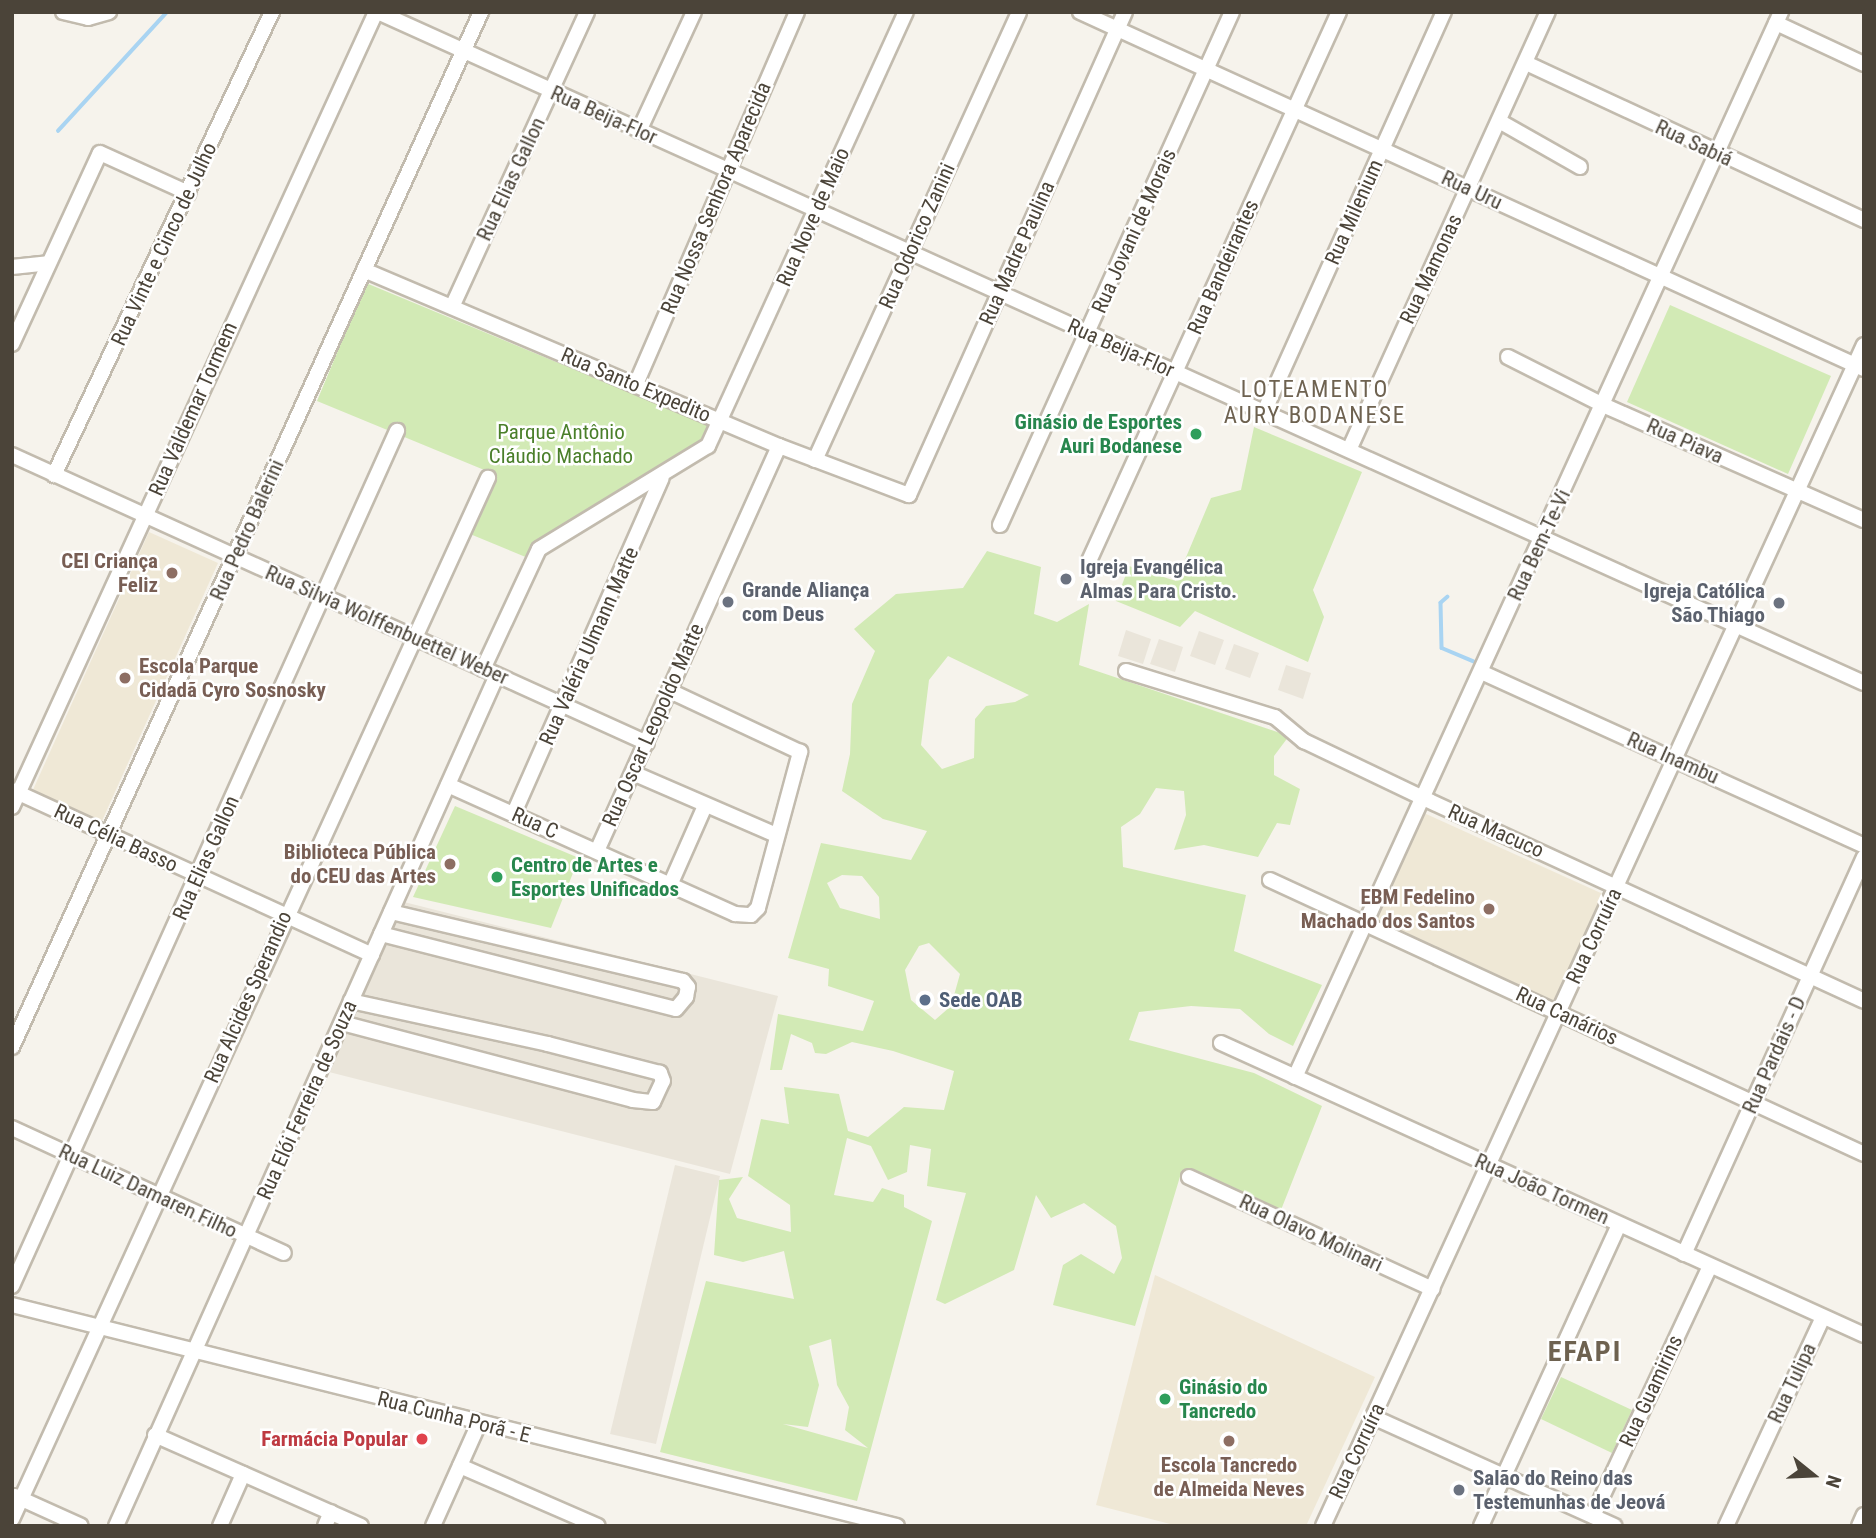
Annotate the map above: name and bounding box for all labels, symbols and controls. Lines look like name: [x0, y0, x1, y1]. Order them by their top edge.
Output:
street label: Rua Nossa Senhora Aparecida: [656, 78, 776, 318]
street label: Rua Beija-Flor: [547, 80, 661, 150]
street label: Rua Elias Gallon: [471, 113, 551, 245]
street label: Rua Sabiá: [1651, 114, 1737, 172]
street label: Rua Vinte e Cinco de Julho: [106, 138, 222, 350]
street label: Rua Nove de Maio: [771, 144, 855, 290]
street label: Rua Jovani de Morais: [1086, 145, 1182, 317]
street label: Rua Milenium: [1320, 155, 1388, 269]
street label: Rua Odorico Zanini: [874, 159, 960, 313]
street label: Rua Uru: [1437, 165, 1507, 215]
street label: Rua Madre Paulina: [974, 177, 1060, 329]
street label: Rua Bandeirantes: [1182, 196, 1264, 338]
street label: Rua Mamonas: [1395, 210, 1467, 328]
street label: Rua Beija-Flor: [1064, 313, 1178, 383]
street label: Rua Valdemar Tormem: [143, 318, 243, 500]
street label: Rua Santo Expedito: [557, 342, 715, 428]
district label: LOTEAMENTO AURY BODANESE: [1225, 376, 1405, 430]
place label: Ginásio de Esportes Auri Bodanese: [1015, 409, 1182, 459]
street label: Rua Piava: [1643, 413, 1727, 469]
park label: Parque Antônio Cláudio Machado: [489, 419, 633, 469]
marker: Ginásio de Esportes Auri Bodanese: [1188, 426, 1204, 442]
street label: Rua Pedro Balerini: [205, 455, 289, 605]
street label: Rua Bem-Te-Vi: [1502, 485, 1576, 605]
street label: Rua Valéria Ulmann Matte: [534, 543, 644, 749]
place label: CEI Criança Feliz: [61, 548, 158, 598]
place label: Igreja Evangélica Almas Para Cristo.: [1080, 554, 1237, 604]
street label: Rua Silvia Wolffenbuettel Weber: [261, 560, 513, 690]
marker: CEI Criança Feliz: [164, 565, 180, 581]
marker: Igreja Evangélica Almas Para Cristo.: [1058, 571, 1074, 587]
place label: Grande Aliança com Deus: [742, 577, 869, 627]
place label: Igreja Católica São Thiago: [1643, 578, 1765, 628]
marker: Grande Aliança com Deus: [720, 594, 736, 610]
marker: Igreja Católica São Thiago: [1771, 595, 1787, 611]
street label: Rua Oscar Leopoldo Matte: [597, 620, 709, 830]
place label: Escola Parque Cidadã Cyro Sosnosky: [139, 653, 326, 703]
marker: Escola Parque Cidadã Cyro Sosnosky: [117, 670, 133, 686]
street label: Rua Inambu: [1623, 727, 1723, 789]
street label: Rua Elias Gallon: [167, 792, 245, 924]
street label: Rua Célia Basso: [50, 798, 182, 878]
street label: Rua Macuco: [1444, 799, 1548, 863]
street label: Rua C: [508, 802, 562, 844]
place label: Biblioteca Pública do CEU das Artes: [284, 839, 436, 889]
place label: Centro de Artes e Esportes Unificados: [511, 852, 679, 902]
marker: Biblioteca Pública do CEU das Artes: [442, 856, 458, 872]
marker: Centro de Artes e Esportes Unificados: [489, 869, 505, 885]
place label: EBM Fedelino Machado dos Santos: [1301, 884, 1475, 934]
street label: Rua Corruíra: [1561, 884, 1627, 988]
marker: EBM Fedelino Machado dos Santos: [1481, 901, 1497, 917]
street label: Rua Alcides Sperandio: [199, 907, 297, 1087]
street label: Rua Canários: [1512, 981, 1622, 1051]
place label: Sede OAB: [939, 987, 1022, 1013]
marker: Sede OAB: [917, 992, 933, 1008]
street label: Rua Pardais - D: [1737, 992, 1811, 1118]
street label: Rua Elói Ferreira de Souza: [252, 996, 362, 1204]
street label: Rua Luiz Damaren Filho: [55, 1139, 241, 1243]
street label: Rua João Tormen: [1471, 1148, 1613, 1230]
street label: Rua Olavo Molinari: [1235, 1189, 1387, 1277]
street label: Rua Guamirins: [1614, 1331, 1688, 1451]
district label: EFAPI: [1548, 1335, 1622, 1369]
street label: Rua Tulipa: [1762, 1339, 1822, 1427]
place label: Ginásio do Tancredo: [1179, 1374, 1268, 1424]
street label: Rua Cunha Porã - E: [375, 1386, 533, 1448]
marker: Ginásio do Tancredo: [1157, 1391, 1173, 1407]
street label: Rua Corruíra: [1324, 1399, 1390, 1503]
place label: Farmácia Popular: [261, 1426, 408, 1452]
marker: Farmácia Popular: [414, 1431, 430, 1447]
marker: Escola Tancredo de Almeida Neves: [1221, 1433, 1237, 1449]
north arrow: [1778, 1440, 1848, 1510]
place label: Escola Tancredo de Almeida Neves: [1154, 1452, 1304, 1502]
place label: Salão do Reino das Testemunhas de Jeová: [1473, 1465, 1665, 1515]
text: N: [1821, 1473, 1846, 1491]
marker: Salão do Reino das Testemunhas de Jeová: [1451, 1482, 1467, 1498]

